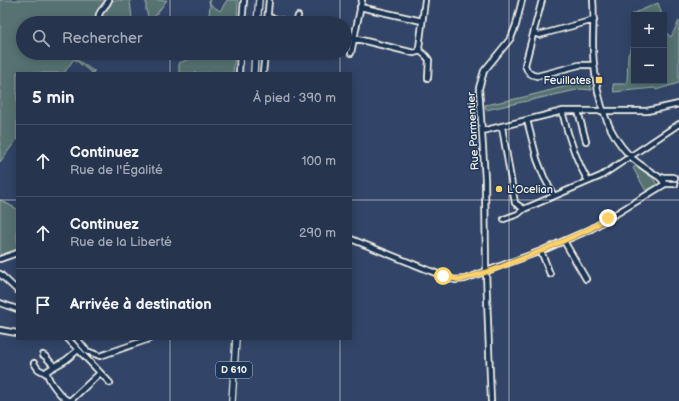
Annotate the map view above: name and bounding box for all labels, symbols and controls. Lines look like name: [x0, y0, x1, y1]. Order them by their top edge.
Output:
map controls: [631, 12, 667, 84]
button: +: [631, 12, 667, 48]
search box: [16, 16, 352, 60]
icon: search: [30, 27, 52, 49]
text: Rechercher: [62, 29, 142, 48]
button: −: [631, 48, 667, 84]
place label: Feuillates: [543, 74, 592, 87]
marker: Feuillates: [594, 75, 604, 85]
text: 5 min: [32, 88, 75, 108]
text: À pied · 390 m: [253, 90, 336, 106]
street label: Rue Parmentier: [464, 90, 482, 170]
text: Continuez: [70, 143, 139, 162]
icon: ahead: [32, 150, 54, 172]
text: 100 m: [301, 153, 336, 169]
text: Rue de l'Égalité: [70, 162, 163, 178]
place label: L'Ocelian: [507, 183, 553, 196]
marker: L'Ocelian: [494, 184, 504, 194]
route end: [599, 209, 617, 227]
text: Continuez: [70, 215, 139, 234]
icon: ahead: [32, 222, 54, 244]
text: 290 m: [299, 225, 336, 241]
text: Rue de la Liberté: [70, 234, 172, 250]
route start: [434, 267, 452, 285]
icon: arrive: [32, 294, 54, 316]
text: Arrivée à destination: [70, 295, 212, 314]
road number: D 610: [216, 362, 252, 378]

